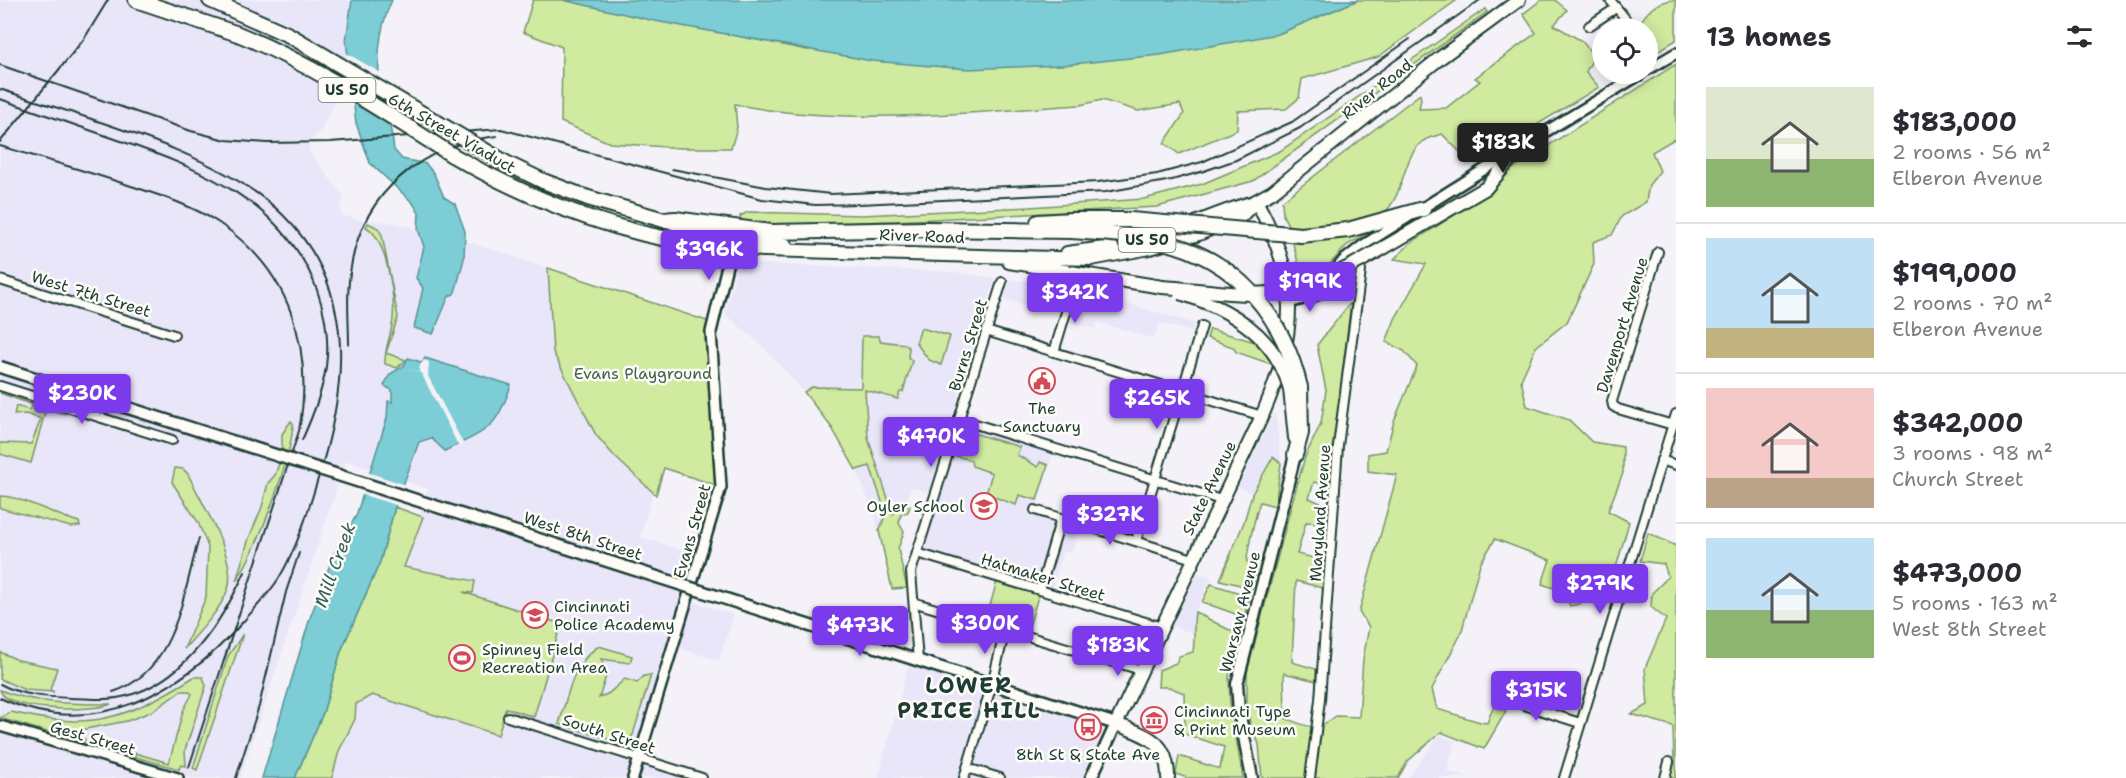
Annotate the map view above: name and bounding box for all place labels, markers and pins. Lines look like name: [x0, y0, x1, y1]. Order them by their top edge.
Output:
pin: $183K: [1461, 123, 1545, 174]
pin: $396K: [667, 230, 751, 281]
pin: $199K: [1268, 262, 1352, 313]
pin: $342K: [1033, 273, 1117, 324]
public building icon: The Sanctuary: [1027, 366, 1057, 396]
pin: $230K: [40, 374, 124, 425]
pin: $265K: [1115, 379, 1199, 430]
place label: The Sanctuary: [1003, 398, 1081, 437]
pin: $470K: [889, 417, 973, 468]
school or university icon: Oyler School: [969, 491, 999, 521]
pin: $327K: [1068, 495, 1152, 546]
place label: Oyler School: [867, 496, 964, 517]
pin: $279K: [1558, 564, 1642, 615]
place label: Cincinnati Police Academy: [554, 596, 675, 635]
school or university icon: Cincinnati Police Academy: [520, 600, 550, 630]
pin: $300K: [943, 604, 1027, 655]
pin: $473K: [818, 606, 902, 657]
pin: $183K: [1076, 626, 1160, 677]
place label: Spinney Field Recreation Area: [482, 639, 607, 678]
sports icon: Spinney Field Recreation Area: [447, 643, 477, 673]
pin: $315K: [1494, 671, 1578, 722]
place label: Cincinnati Type & Print Museum: [1174, 701, 1296, 740]
museum icon: Cincinnati Type & Print Museum: [1139, 705, 1169, 735]
bus stop icon: 8th St & State Ave: [1073, 712, 1103, 742]
place label: 8th St & State Ave: [1016, 744, 1160, 765]

